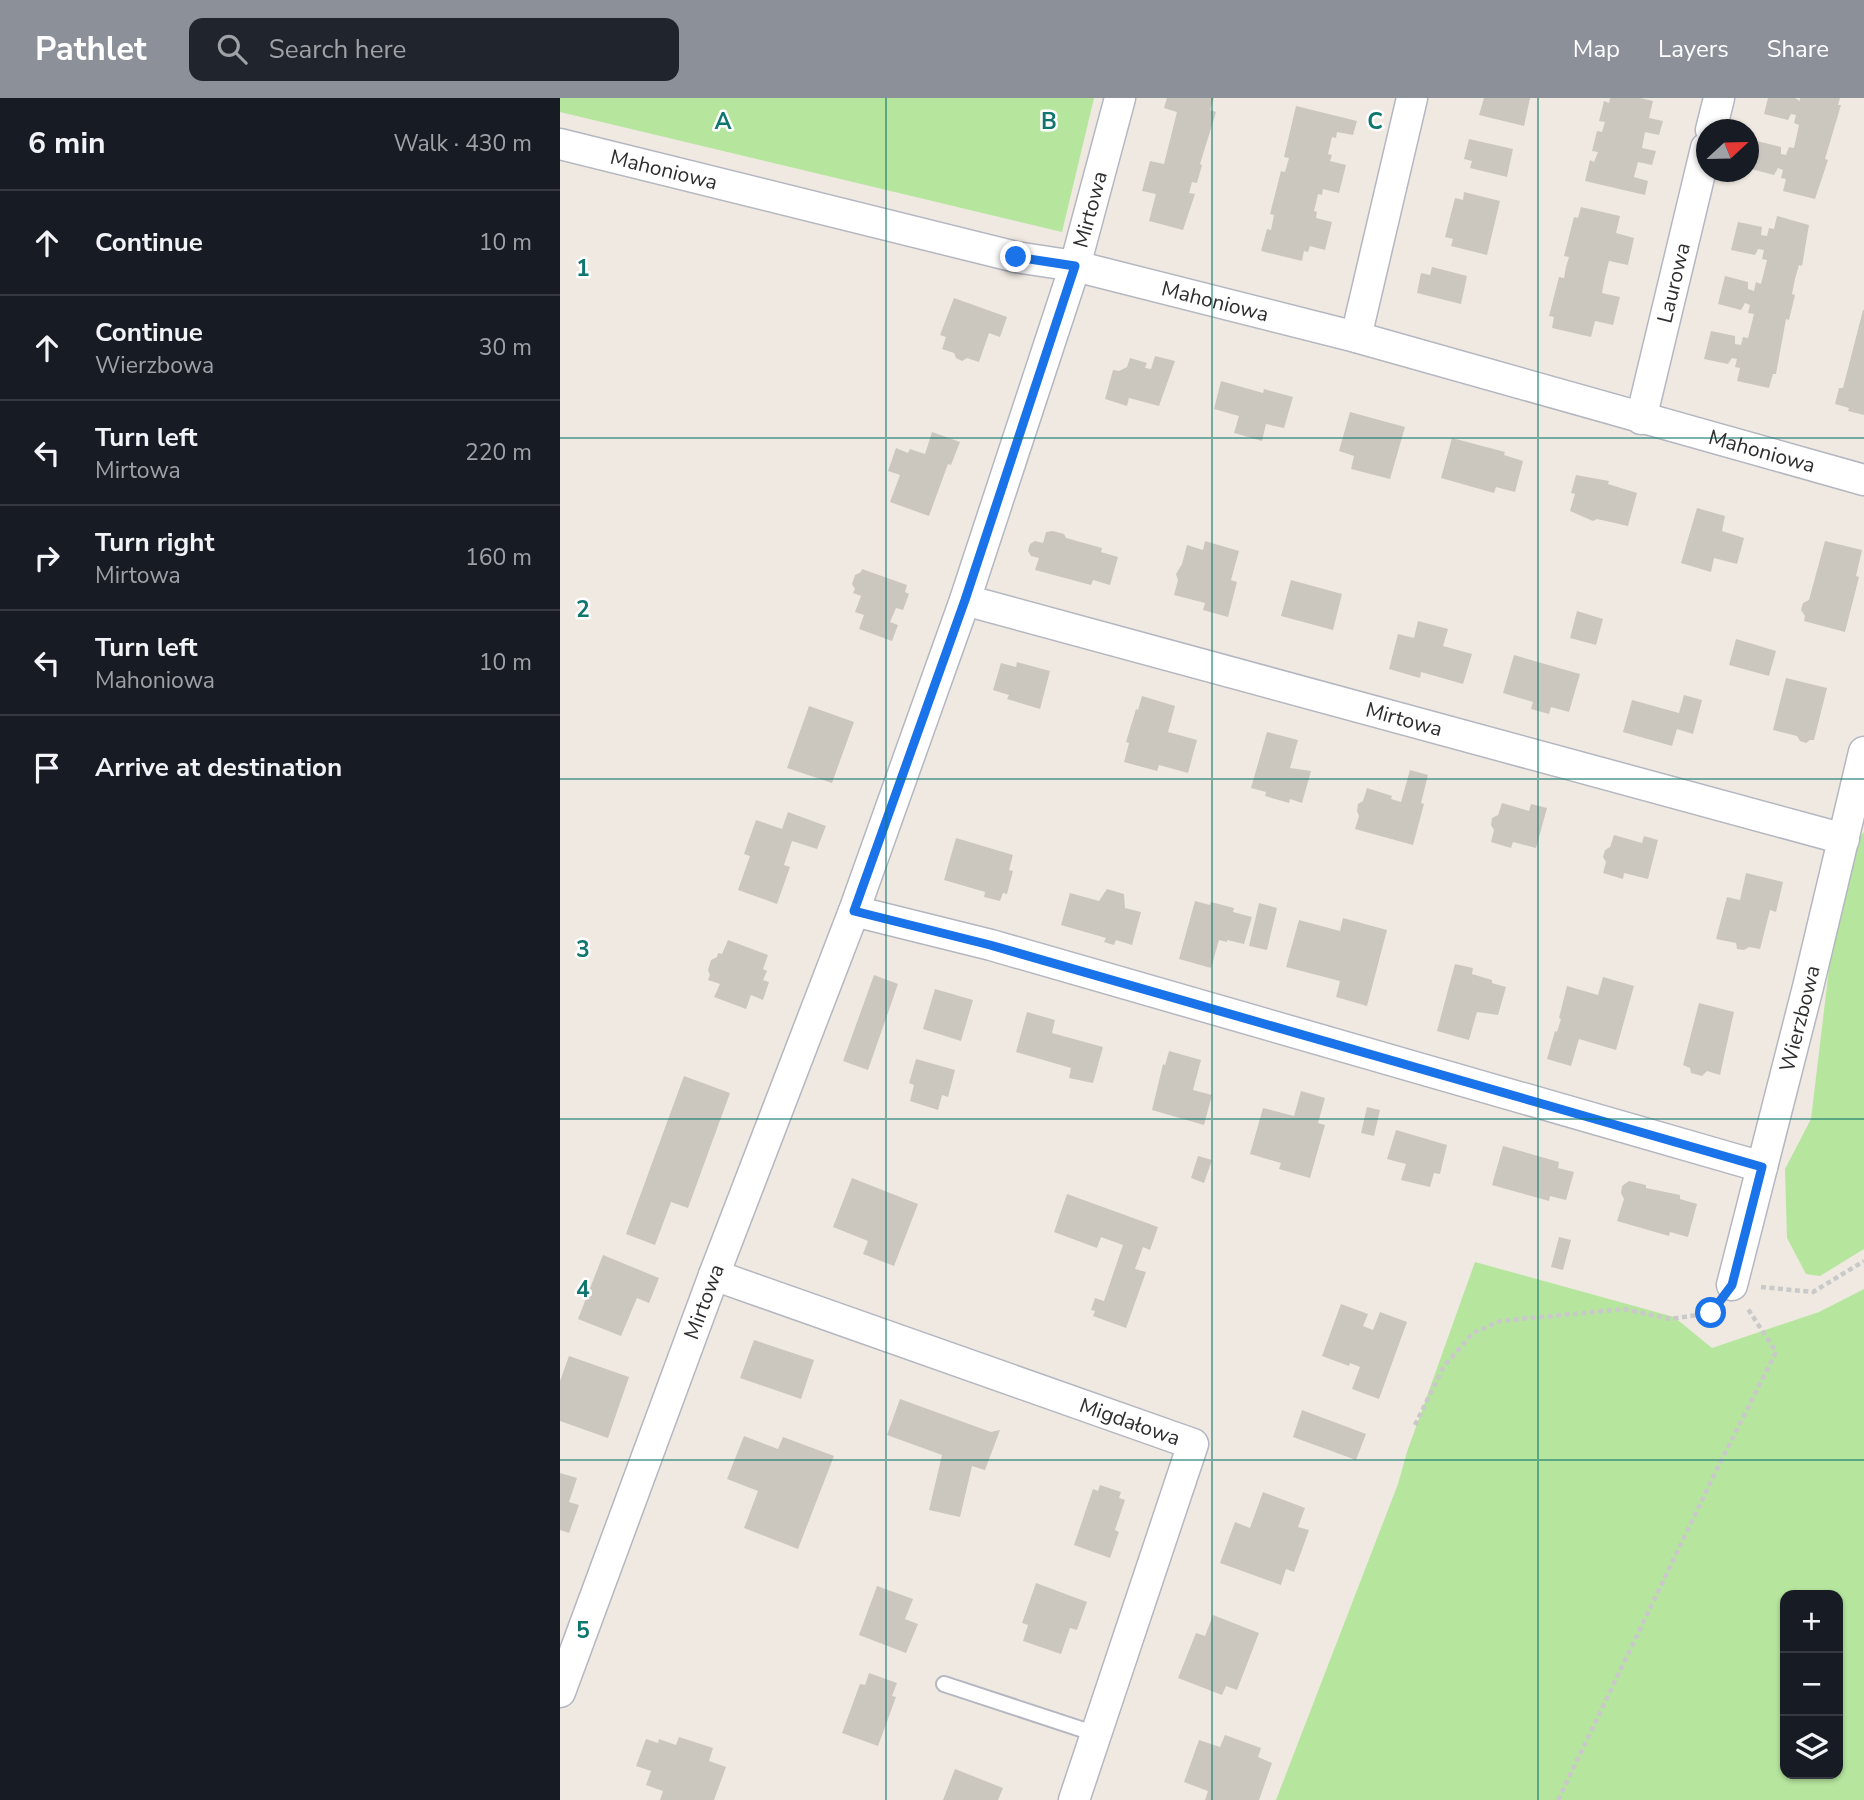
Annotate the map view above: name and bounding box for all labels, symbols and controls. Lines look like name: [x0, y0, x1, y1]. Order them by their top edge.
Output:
search box: [189, 18, 679, 81]
text: Pathlet: [35, 27, 147, 72]
icon: search: [213, 30, 251, 68]
text: Search here: [269, 32, 406, 67]
text: Map: [1573, 33, 1620, 65]
text: Layers: [1658, 33, 1729, 65]
text: Share: [1767, 33, 1829, 65]
text: A: [714, 106, 732, 137]
text: B: [1041, 106, 1057, 137]
text: C: [1367, 106, 1383, 137]
north arrow: [1696, 119, 1759, 182]
text: 6 min: [28, 123, 106, 164]
text: Walk · 430 m: [393, 128, 532, 159]
street label: Mahoniowa: [607, 143, 720, 197]
street label: Mirtowa: [1067, 168, 1114, 251]
icon: ahead: [28, 224, 66, 262]
text: Continue: [95, 225, 203, 260]
text: 10 m: [479, 227, 532, 258]
street label: Laurowa: [1650, 240, 1697, 326]
route end: [1000, 241, 1031, 272]
text: 1: [576, 253, 590, 284]
street label: Mahoniowa: [1159, 274, 1272, 328]
text: Continue: [95, 315, 203, 350]
icon: ahead: [28, 329, 66, 367]
text: 30 m: [479, 332, 532, 363]
text: Wierzbowa: [95, 350, 214, 381]
text: Turn left: [95, 420, 198, 455]
street label: Mahoniowa: [1705, 423, 1818, 480]
icon: left: [28, 434, 66, 472]
text: 220 m: [465, 437, 532, 468]
text: Mirtowa: [95, 455, 181, 486]
text: Turn right: [95, 525, 214, 560]
icon: right: [28, 539, 66, 577]
text: 160 m: [465, 542, 532, 573]
text: Mirtowa: [95, 560, 181, 591]
text: 2: [576, 594, 590, 625]
text: Turn left: [95, 630, 198, 665]
icon: left: [28, 644, 66, 682]
text: 10 m: [479, 647, 532, 678]
text: Mahoniowa: [95, 665, 215, 696]
street label: Mirtowa: [1363, 696, 1446, 743]
icon: arrive: [28, 749, 66, 787]
text: Arrive at destination: [95, 750, 342, 785]
text: 3: [576, 934, 590, 965]
street label: Wierzbowa: [1773, 962, 1827, 1075]
street label: Mirtowa: [677, 1260, 731, 1343]
text: 4: [576, 1274, 590, 1305]
route start: [1695, 1297, 1726, 1328]
street label: Migdałowa: [1076, 1391, 1184, 1452]
map controls: [1780, 1590, 1843, 1779]
button: +: [1780, 1590, 1843, 1653]
text: 5: [576, 1615, 590, 1646]
button: −: [1780, 1653, 1843, 1716]
button: layers: [1780, 1716, 1843, 1779]

